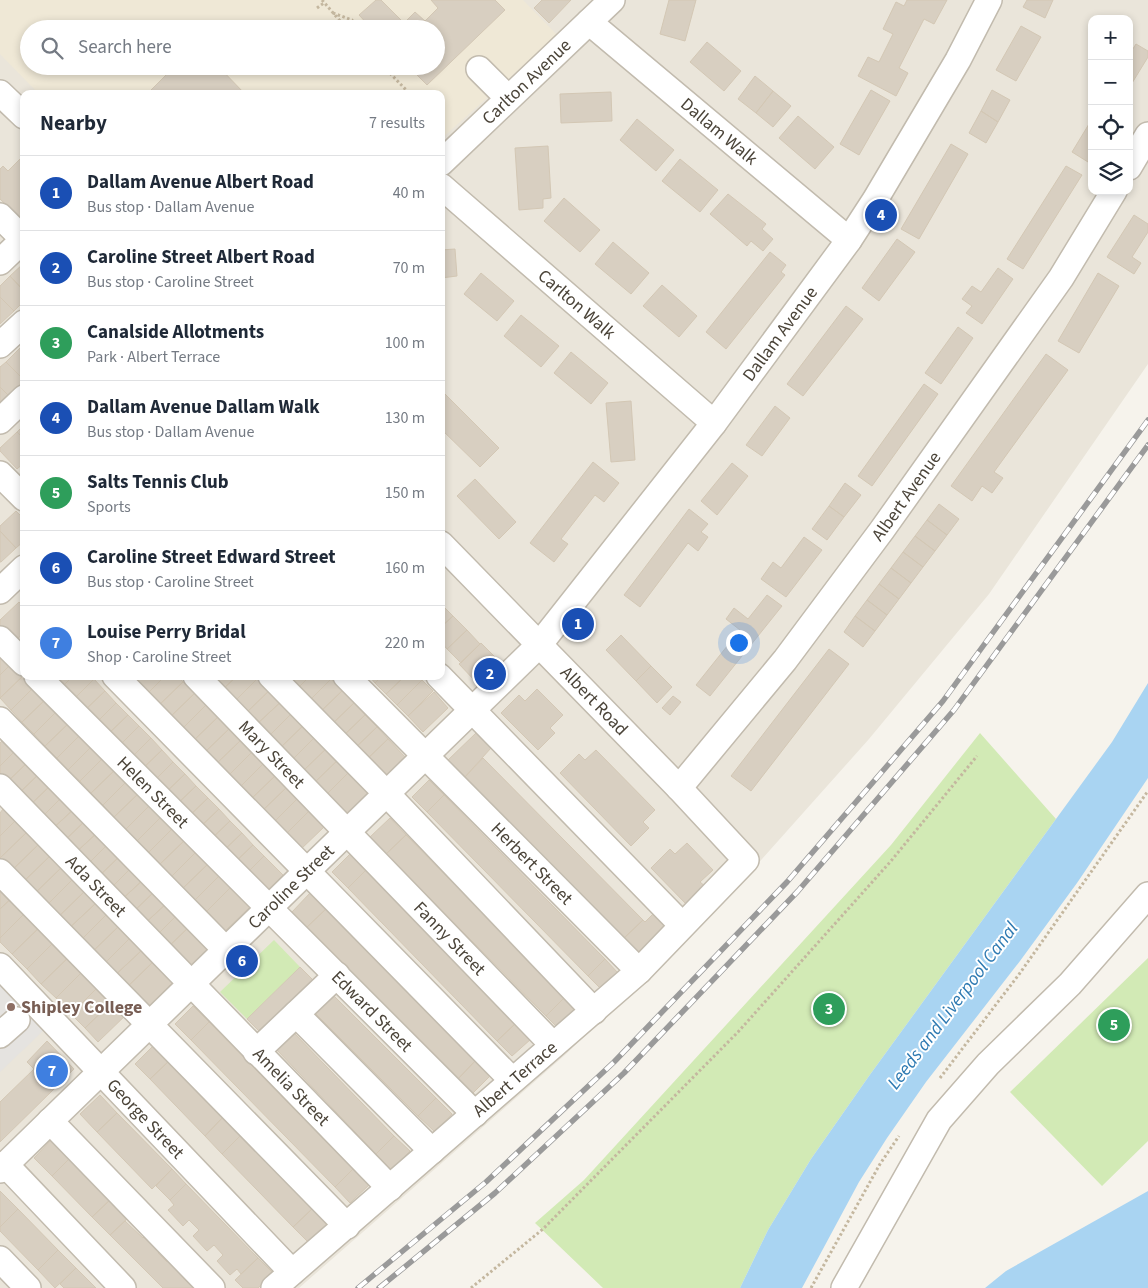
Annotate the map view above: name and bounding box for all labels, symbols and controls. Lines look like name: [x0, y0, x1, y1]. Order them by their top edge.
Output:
map controls: [1088, 15, 1133, 195]
button: +: [1088, 15, 1133, 60]
search box: [20, 20, 445, 75]
street label: Carlton Avenue: [476, 33, 577, 130]
icon: search: [38, 34, 66, 62]
text: Search here: [78, 34, 172, 61]
button: −: [1088, 60, 1133, 105]
street label: Dallam Walk: [675, 92, 763, 171]
button: locate: [1088, 105, 1133, 150]
text: Nearby: [40, 108, 107, 138]
text: 7 results: [369, 112, 425, 134]
button: layers: [1088, 150, 1133, 195]
text: Dallam Avenue Albert Road: [87, 169, 314, 196]
text: 1: [52, 182, 60, 204]
text: 40 m: [393, 182, 425, 204]
text: Bus stop · Dallam Avenue: [87, 196, 254, 218]
pin: 4: [865, 196, 897, 234]
text: Caroline Street Albert Road: [87, 244, 315, 271]
text: 2: [52, 257, 60, 279]
text: 70 m: [393, 257, 425, 279]
street label: Carlton Walk: [533, 263, 621, 345]
text: Bus stop · Caroline Street: [87, 271, 254, 293]
street label: Dallam Avenue: [736, 281, 823, 386]
text: Canalside Allotments: [87, 319, 264, 346]
text: 3: [52, 332, 60, 354]
text: 100 m: [385, 332, 425, 354]
text: Park · Albert Terrace: [87, 346, 220, 368]
text: Dallam Avenue Dallam Walk: [87, 394, 320, 421]
text: 4: [52, 407, 60, 429]
text: 130 m: [385, 407, 425, 429]
text: Bus stop · Dallam Avenue: [87, 421, 254, 443]
street label: Albert Avenue: [866, 446, 947, 546]
text: Salts Tennis Club: [87, 469, 229, 496]
text: 5: [52, 482, 60, 504]
text: 150 m: [385, 482, 425, 504]
text: Sports: [87, 496, 131, 518]
text: Caroline Street Edward Street: [87, 544, 336, 571]
text: 6: [52, 557, 60, 579]
text: 160 m: [385, 557, 425, 579]
text: Bus stop · Caroline Street: [87, 571, 254, 593]
pin: 1: [562, 605, 594, 643]
text: Louise Perry Bridal: [87, 619, 246, 646]
your location: [726, 630, 752, 656]
text: 7: [52, 632, 60, 654]
text: 220 m: [385, 632, 425, 654]
text: Shop · Caroline Street: [87, 646, 231, 668]
pin: 2: [474, 655, 506, 693]
street label: Albert Road: [555, 661, 633, 741]
street label: Mary Street: [233, 715, 311, 794]
street label: Helen Street: [111, 750, 195, 834]
street label: Herbert Street: [485, 817, 579, 910]
street label: Caroline Street: [242, 839, 340, 935]
street label: Ada Street: [60, 849, 132, 922]
street label: Fanny Street: [408, 896, 492, 981]
water label: Leeds and Liverpool Canal: [881, 916, 1025, 1095]
pin: 6: [226, 942, 258, 980]
street label: Edward Street: [326, 965, 418, 1057]
pin: 3: [813, 990, 845, 1028]
place label: Shipley College: [21, 995, 142, 1020]
marker: Shipley College: [5, 1001, 17, 1013]
pin: 5: [1098, 1006, 1130, 1044]
street label: Albert Terrace: [467, 1035, 563, 1123]
street label: Amelia Street: [247, 1042, 335, 1131]
pin: 7: [36, 1052, 68, 1090]
street label: George Street: [101, 1073, 190, 1164]

